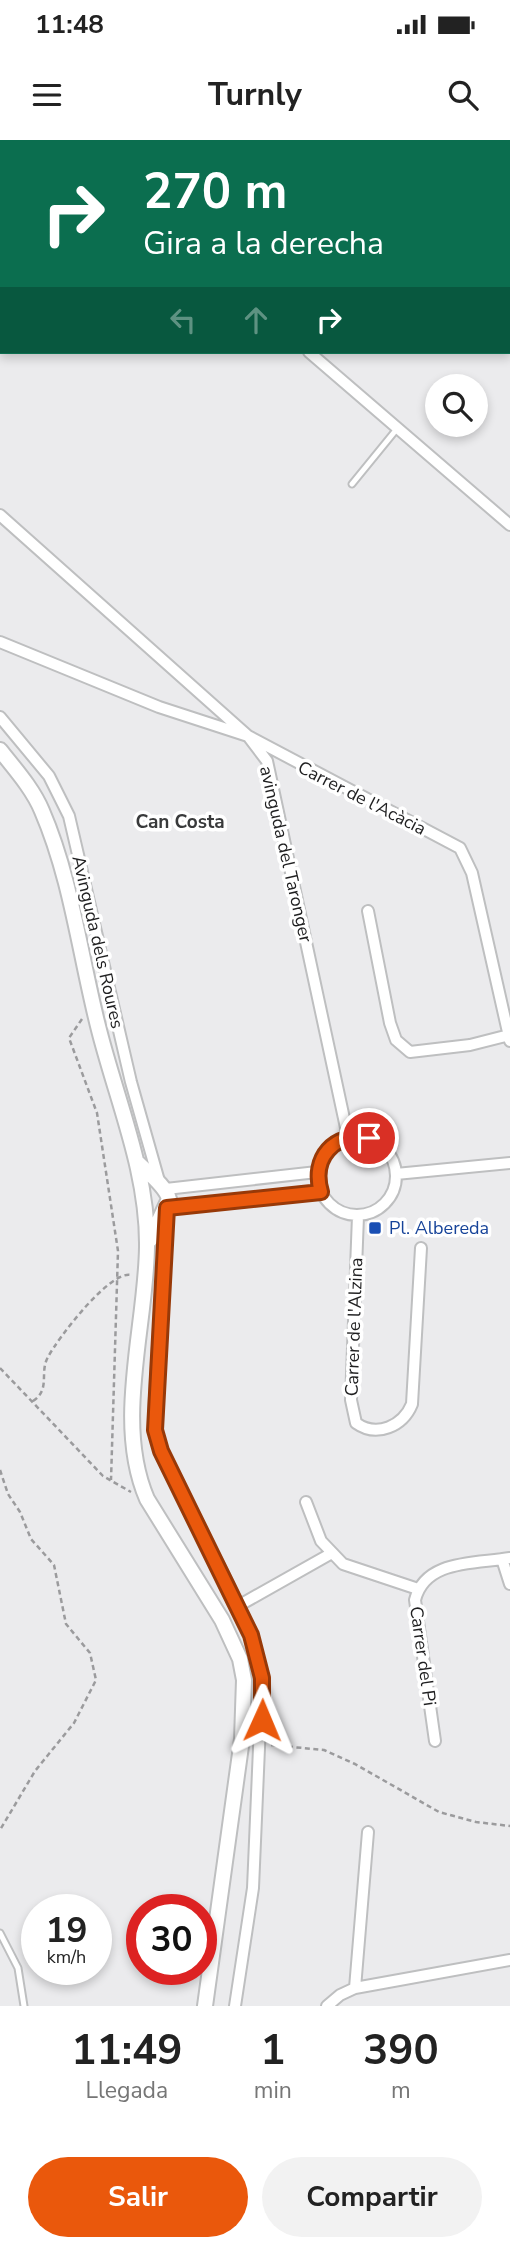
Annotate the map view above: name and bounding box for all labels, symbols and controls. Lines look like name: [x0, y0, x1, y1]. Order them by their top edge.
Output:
text: 11:48: [35, 7, 104, 42]
text: Turnly: [208, 73, 302, 116]
icon: menu: [28, 76, 66, 114]
icon: search: [444, 76, 482, 114]
text: 270 m: [143, 158, 287, 225]
icon: right: [28, 168, 119, 259]
text: Gira a la derecha: [143, 222, 384, 265]
icon: left: [164, 301, 202, 339]
icon: ahead: [237, 301, 275, 339]
icon: right: [310, 301, 348, 339]
map controls: [425, 374, 488, 437]
button: search: [425, 374, 488, 437]
street label: Carrer de l'Acàcia: [294, 755, 430, 841]
street label: avinguda del Taronger: [254, 763, 318, 945]
district label: Can Costa: [135, 809, 225, 835]
street label: Avinguda dels Roures: [66, 853, 130, 1031]
pin: [339, 1108, 399, 1168]
icon: arrive: [350, 1119, 388, 1157]
place label: Pl. Albereda: [389, 1216, 489, 1240]
marker: Pl. Albereda: [367, 1220, 383, 1236]
street label: Carrer de l'Alzina: [340, 1257, 368, 1397]
street label: Carrer del Pi: [404, 1605, 442, 1707]
position arrow: [225, 1683, 299, 1757]
speed limit sign: 30: [126, 1894, 217, 1985]
text: 19: [45, 1907, 88, 1954]
text: km/h: [47, 1945, 86, 1969]
text: 11:49: [71, 2022, 182, 2079]
text: 1: [260, 2022, 285, 2079]
text: 390: [363, 2022, 439, 2079]
text: Llegada: [86, 2075, 168, 2106]
text: min: [254, 2075, 292, 2106]
text: m: [391, 2075, 411, 2106]
button: Salir: [28, 2157, 248, 2237]
button: Compartir: [262, 2157, 482, 2237]

